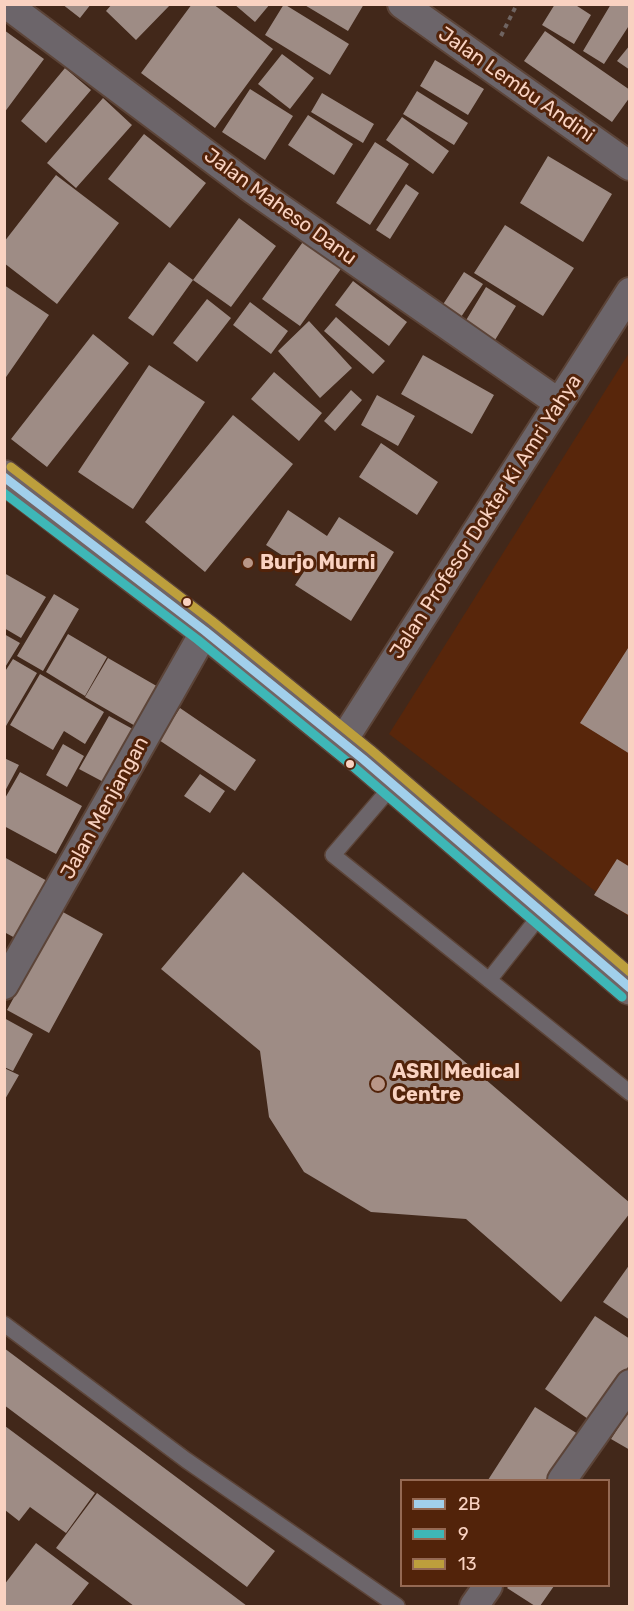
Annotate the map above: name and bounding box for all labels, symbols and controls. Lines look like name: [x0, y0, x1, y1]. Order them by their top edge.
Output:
street label: Jalan Lembu Andini: [433, 22, 599, 148]
street label: Jalan Maheso Danu: [199, 144, 361, 270]
street label: Jalan Profesor Dokter Ki Amri Yahya: [385, 370, 587, 664]
place label: Burjo Murni: [260, 551, 376, 575]
marker: Burjo Murni: [241, 556, 255, 570]
unlabelled marker: [181, 596, 193, 608]
street label: Jalan Menjangan: [56, 733, 154, 883]
unlabelled marker: [344, 758, 356, 770]
place label: ASRI Medical Centre: [392, 1060, 520, 1107]
marker: ASRI Medical Centre: [369, 1075, 387, 1093]
legend: [400, 1479, 610, 1587]
text: 2B: [458, 1493, 481, 1515]
text: 9: [458, 1523, 469, 1545]
text: 13: [458, 1553, 477, 1575]

